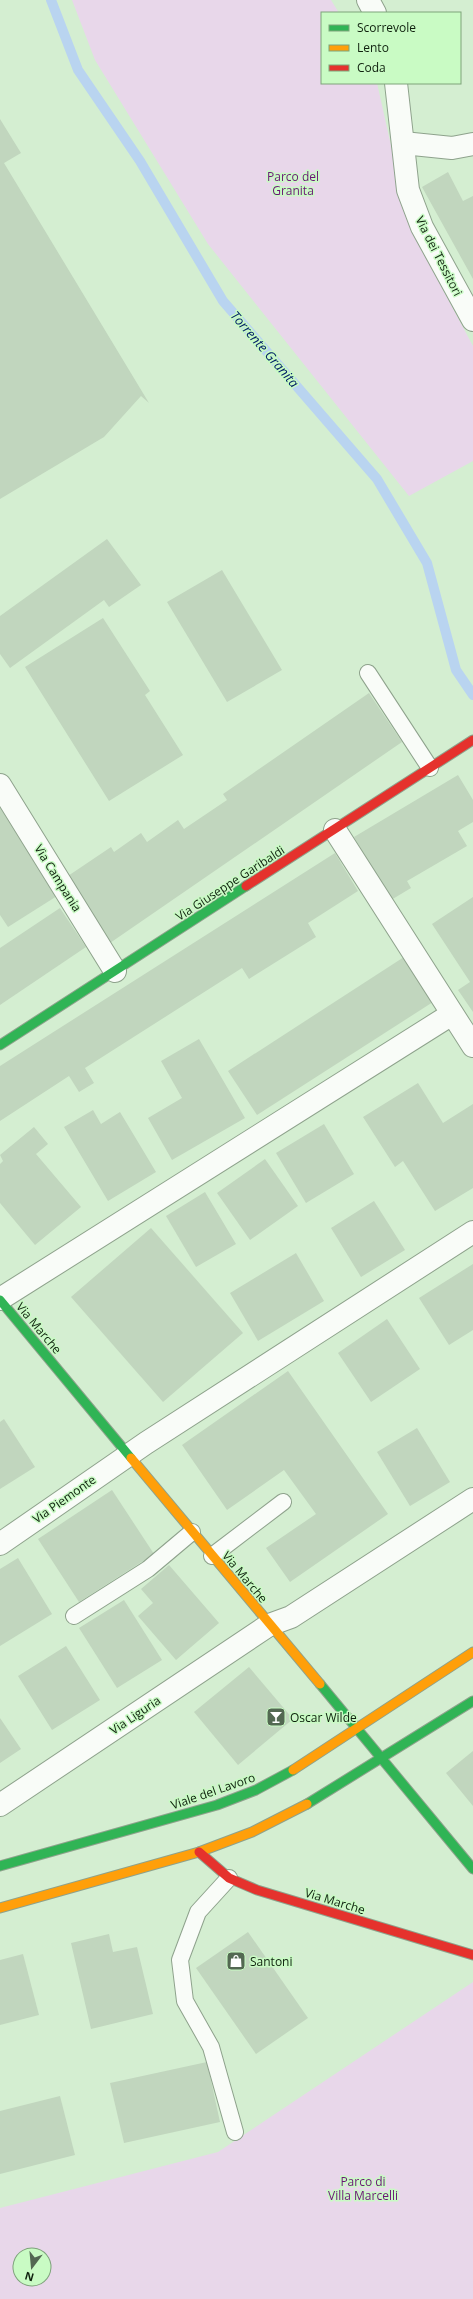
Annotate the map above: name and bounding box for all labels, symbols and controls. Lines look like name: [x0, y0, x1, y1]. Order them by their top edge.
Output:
legend: [321, 12, 461, 84]
text: Scorrevole: [357, 19, 416, 36]
text: Lento: [357, 39, 389, 56]
text: Coda: [357, 59, 386, 76]
park label: Parco del Granita: [267, 168, 319, 199]
street label: Via dei Tessitori: [412, 213, 466, 299]
water label: Torrente Granita: [227, 307, 304, 392]
street label: Via Campania: [31, 841, 85, 915]
street label: Via Giuseppe Garibaldi: [172, 841, 288, 925]
street label: Via Marche: [13, 1299, 66, 1357]
street label: Via Piemonte: [29, 1471, 99, 1527]
street label: Via Marche: [219, 1548, 272, 1606]
street label: Via Liguria: [106, 1692, 164, 1738]
bar icon: Oscar Wilde: [265, 1706, 287, 1728]
place label: Oscar Wilde: [290, 1709, 357, 1726]
street label: Viale del Lavoro: [169, 1769, 257, 1813]
street label: Via Marche: [303, 1884, 367, 1918]
shop icon: Santoni: [225, 1950, 247, 1972]
place label: Santoni: [250, 1953, 293, 1970]
park label: Parco di Villa Marcelli: [328, 2173, 398, 2204]
north arrow: [12, 2247, 52, 2287]
text: N: [23, 2269, 35, 2286]

